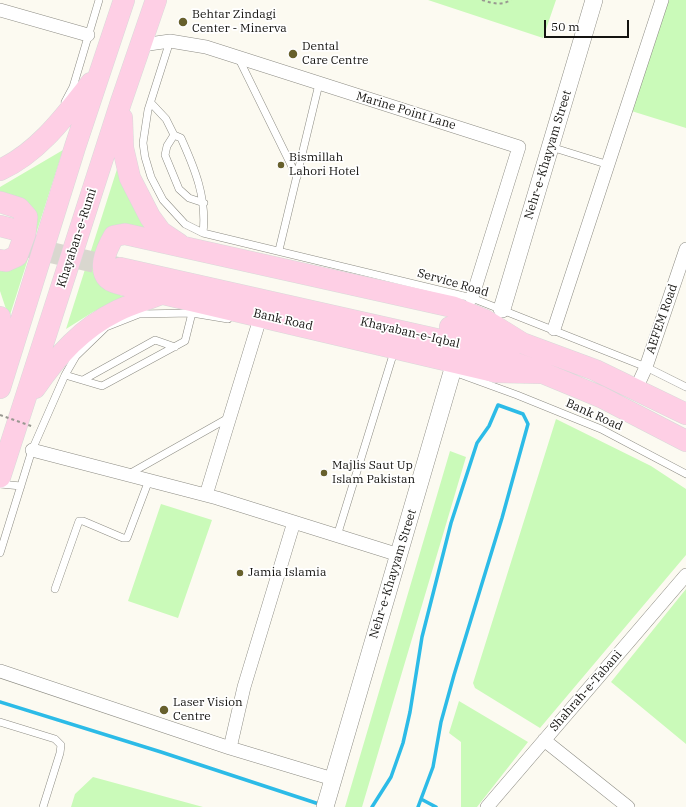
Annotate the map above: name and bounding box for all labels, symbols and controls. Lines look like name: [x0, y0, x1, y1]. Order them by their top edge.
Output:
place label: Behtar Zindagi Center - Minerva: [192, 8, 287, 36]
scale bar: [546, 12, 631, 38]
marker: Behtar Zindagi Center - Minerva: [177, 16, 189, 28]
text: 50 m: [551, 19, 580, 34]
place label: Dental Care Centre: [302, 40, 369, 68]
marker: Dental Care Centre: [287, 48, 299, 60]
street label: Marine Point Lane: [355, 89, 457, 133]
street label: Nehr-e-Khayyam Street: [521, 89, 575, 221]
place label: Bismillah Lahori Hotel: [289, 151, 359, 179]
marker: Bismillah Lahori Hotel: [276, 160, 286, 170]
street label: Khayaban-e-Rumi: [54, 187, 100, 289]
street label: Service Road: [416, 266, 490, 300]
street label: AEFEM Road: [643, 282, 681, 356]
street label: Bank Road: [252, 306, 314, 334]
street label: Khayaban-e-Iqbal: [359, 315, 461, 351]
street label: Bank Road: [563, 396, 625, 434]
place label: Majlis Saut Up Islam Pakistan: [332, 459, 415, 487]
marker: Majlis Saut Up Islam Pakistan: [319, 468, 329, 478]
street label: Nehr-e-Khayyam Street: [366, 508, 420, 640]
place label: Jamia Islamia: [248, 566, 326, 580]
marker: Jamia Islamia: [235, 568, 245, 578]
street label: Shahrah-e-Tabani: [547, 648, 625, 734]
place label: Laser Vision Centre: [173, 696, 243, 724]
marker: Laser Vision Centre: [158, 704, 170, 716]

